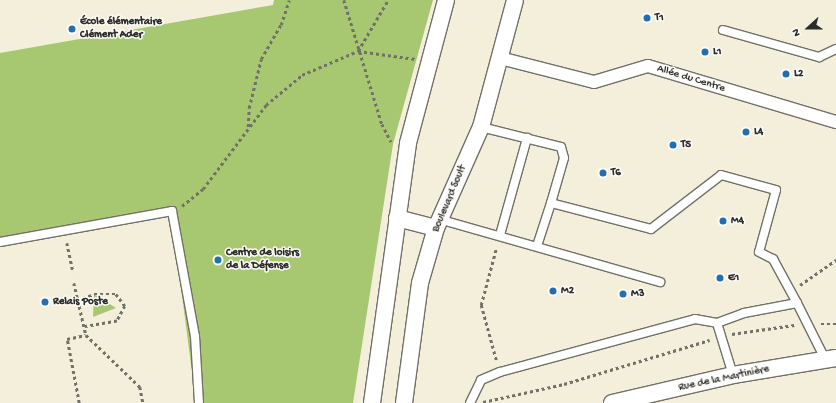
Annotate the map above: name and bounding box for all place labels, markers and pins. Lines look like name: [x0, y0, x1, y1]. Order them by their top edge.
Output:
place label: T1: [655, 11, 664, 25]
marker: T1: [642, 13, 652, 23]
place label: École élémentaire Clément Ader: [80, 16, 162, 42]
marker: École élémentaire Clément Ader: [67, 24, 77, 34]
place label: L1: [713, 45, 721, 59]
marker: L1: [700, 47, 710, 57]
place label: L2: [794, 67, 803, 81]
marker: L2: [781, 69, 791, 79]
place label: L4: [754, 125, 763, 139]
marker: L4: [741, 127, 751, 137]
place label: T5: [681, 138, 691, 152]
marker: T5: [668, 140, 678, 150]
place label: T6: [611, 166, 621, 180]
marker: T6: [598, 168, 608, 178]
place label: M4: [731, 214, 744, 228]
marker: M4: [718, 216, 728, 226]
place label: Centre de loisirs de la Défense: [226, 247, 299, 273]
marker: Centre de loisirs de la Défense: [213, 255, 223, 265]
place label: E1: [728, 271, 739, 285]
marker: E1: [715, 273, 725, 283]
place label: M2: [561, 284, 574, 298]
marker: M2: [548, 286, 558, 296]
place label: M3: [631, 287, 644, 301]
marker: M3: [618, 289, 628, 299]
place label: Relais Poste: [53, 295, 108, 309]
marker: Relais Poste: [40, 297, 50, 307]

